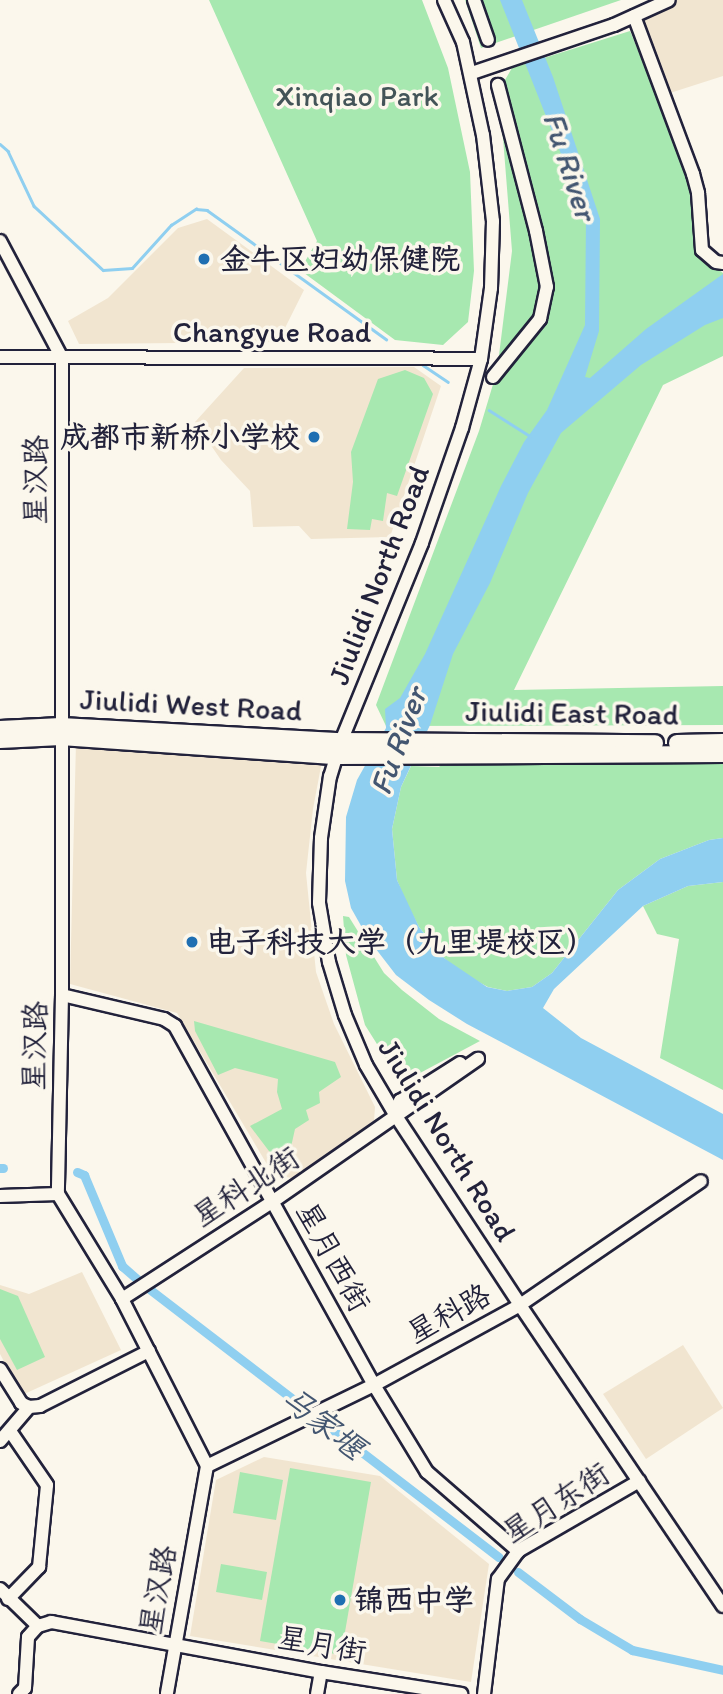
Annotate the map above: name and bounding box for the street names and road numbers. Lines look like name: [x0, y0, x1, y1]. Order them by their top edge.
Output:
street label: Changyue Road: [173, 314, 371, 350]
street label: 星汉路: [18, 435, 54, 525]
street label: Jiulidi North Road: [321, 461, 437, 689]
street label: Jiulidi West Road: [80, 681, 302, 729]
street label: Jiulidi East Road: [465, 693, 679, 733]
street label: 星汉路: [16, 1001, 54, 1091]
street label: Jiulidi North Road: [370, 1032, 524, 1248]
street label: 星科北街: [186, 1139, 306, 1235]
street label: 星月西街: [288, 1196, 378, 1318]
street label: 星科路: [401, 1276, 497, 1352]
street label: 星月东街: [496, 1455, 616, 1551]
street label: 星汉路: [132, 1543, 184, 1637]
street label: 星月街: [275, 1619, 369, 1671]

